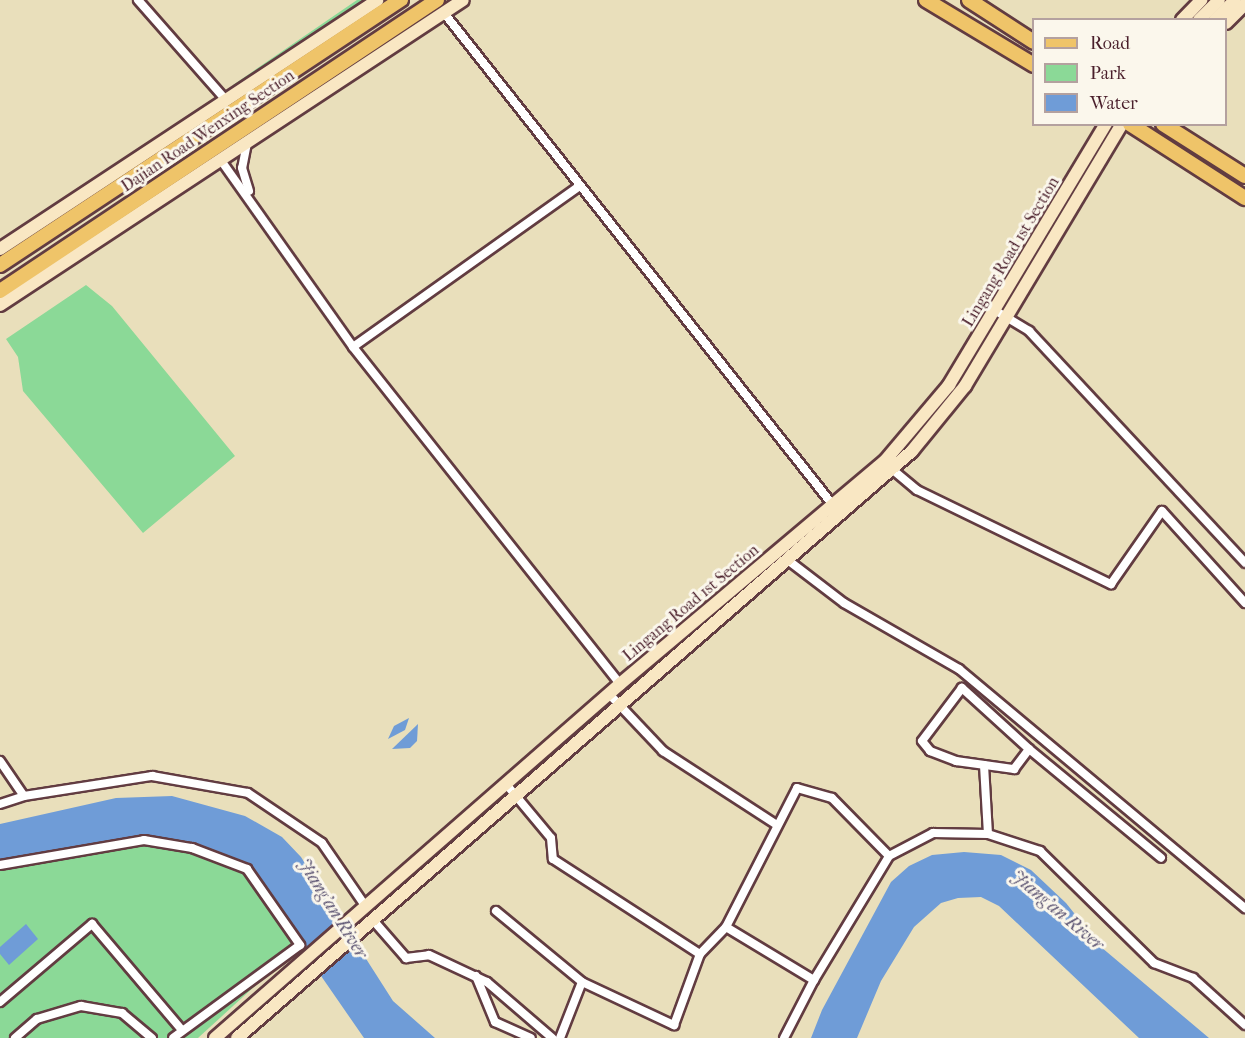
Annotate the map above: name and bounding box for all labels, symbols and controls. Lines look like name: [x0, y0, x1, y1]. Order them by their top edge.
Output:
legend: [1032, 18, 1227, 126]
text: Road: [1090, 33, 1130, 54]
text: Park: [1090, 63, 1126, 84]
street label: Dajian Road Wenxing Section: [118, 66, 298, 196]
text: Water: [1090, 93, 1138, 114]
street label: Lingang Road 1st Section: [959, 174, 1063, 330]
street label: Lingang Road 1st Section: [619, 541, 763, 665]
water label: Jiang'an River: [293, 855, 371, 963]
water label: Jiang'an River: [1006, 866, 1108, 956]

